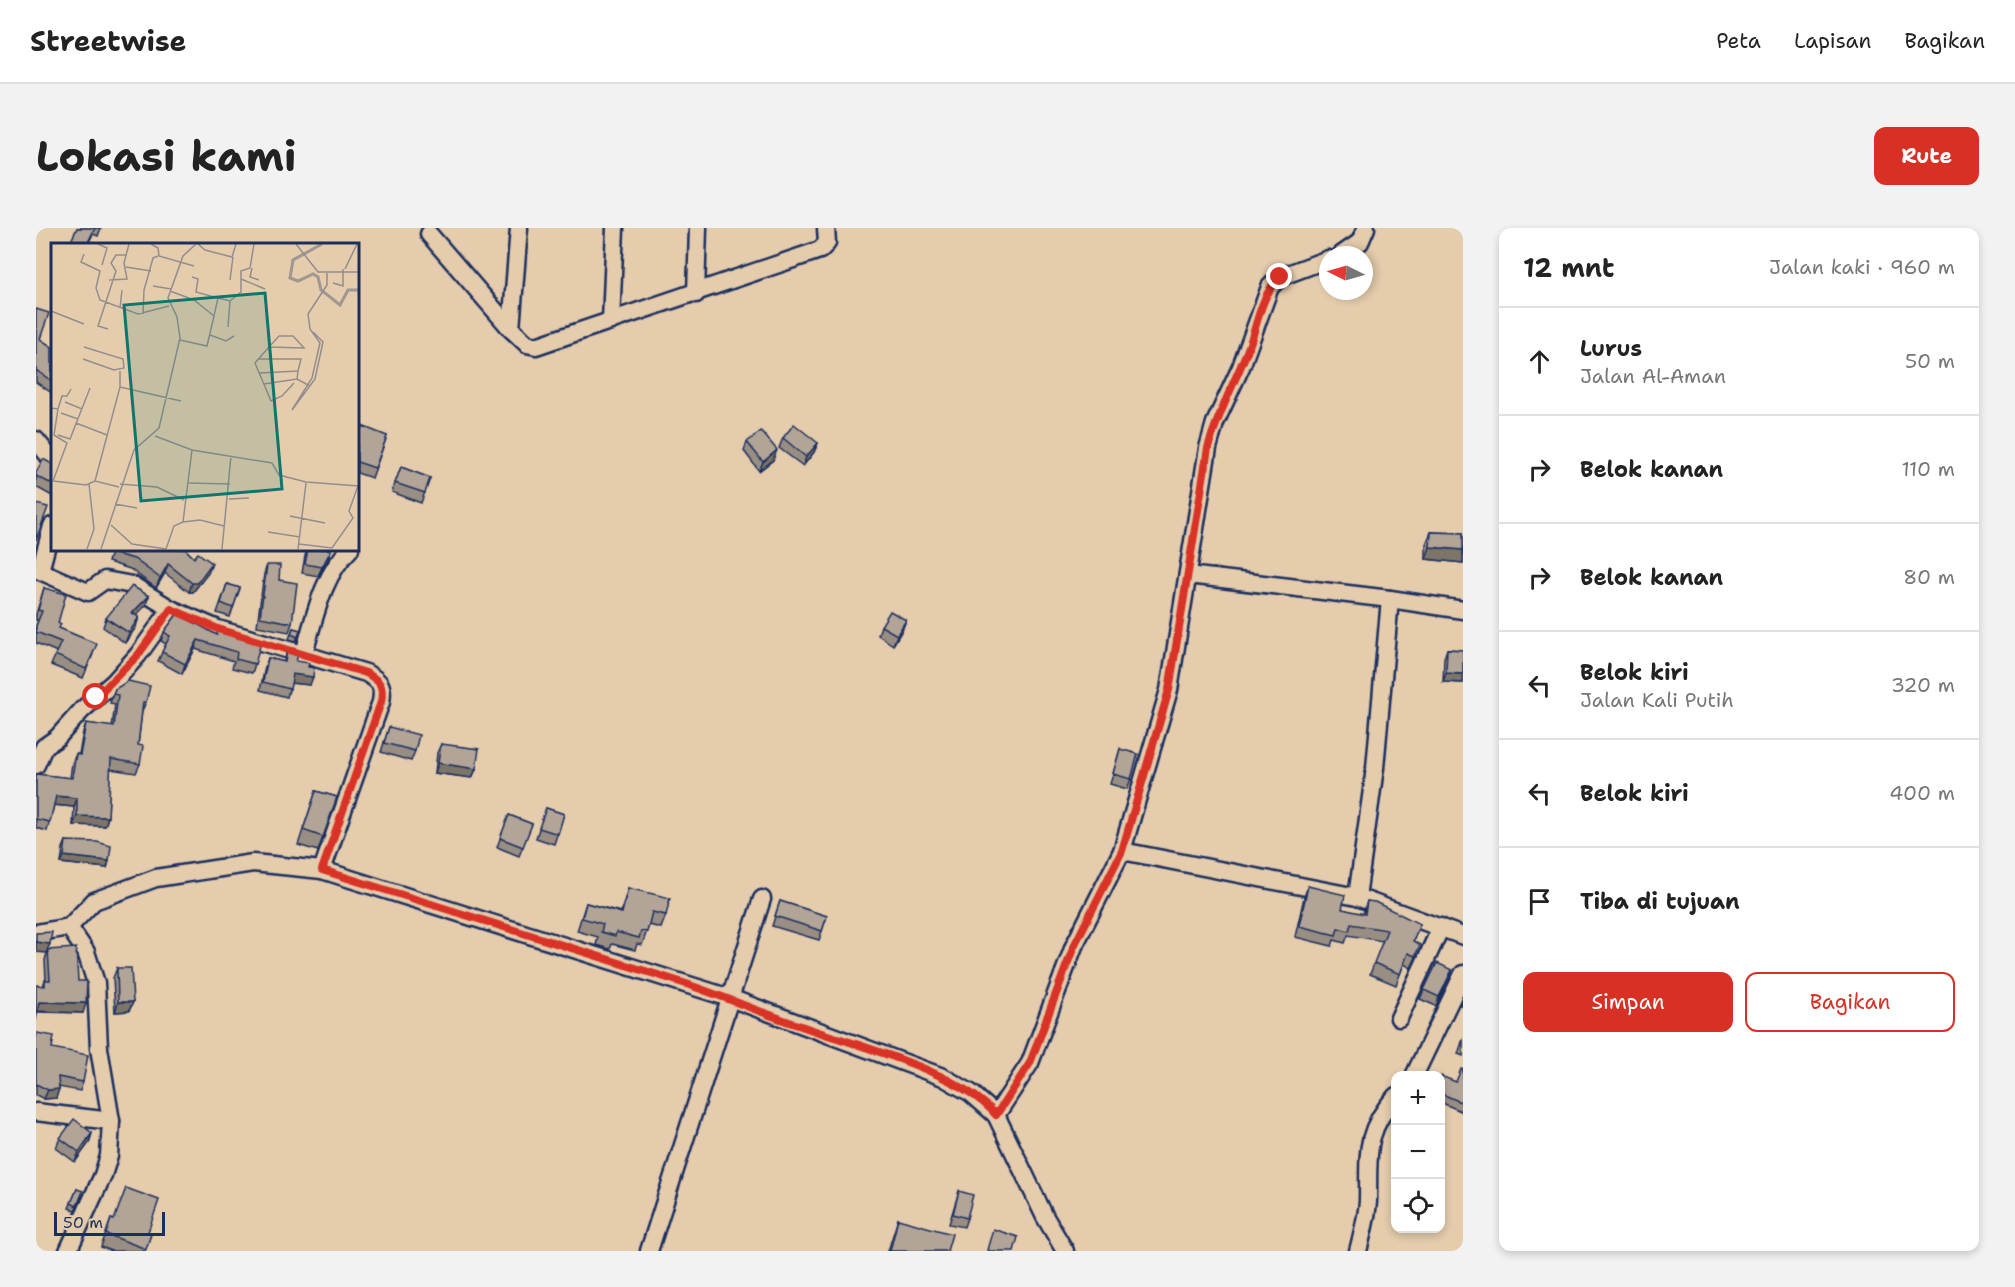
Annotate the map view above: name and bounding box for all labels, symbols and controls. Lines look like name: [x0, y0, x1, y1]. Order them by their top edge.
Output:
text: Streetwise: [30, 22, 186, 60]
text: Peta: [1716, 27, 1761, 55]
text: Lapisan: [1794, 27, 1871, 55]
text: Bagikan: [1904, 27, 1985, 55]
button: Rute: [1874, 127, 1979, 185]
text: Lokasi kami: [36, 128, 297, 184]
inset map: [51, 243, 358, 550]
north arrow: [1319, 246, 1373, 300]
text: 12 mnt: [1523, 250, 1614, 285]
text: Jalan kaki · 960 m: [1769, 254, 1955, 280]
route end: [1266, 263, 1292, 289]
text: Lurus: [1580, 334, 1642, 363]
icon: ahead: [1523, 345, 1556, 378]
text: 50 m: [1905, 348, 1955, 374]
text: Jalan Al-Aman: [1580, 363, 1726, 389]
icon: right: [1523, 453, 1556, 486]
text: Belok kanan: [1580, 455, 1723, 484]
text: 110 m: [1901, 456, 1955, 482]
icon: right: [1523, 561, 1556, 594]
text: Belok kanan: [1580, 563, 1723, 592]
text: 80 m: [1903, 564, 1955, 590]
text: Belok kiri: [1580, 658, 1689, 687]
icon: left: [1523, 669, 1556, 702]
text: 320 m: [1891, 672, 1955, 698]
route start: [82, 683, 108, 709]
text: Jalan Kali Putih: [1580, 687, 1734, 713]
icon: left: [1523, 777, 1556, 810]
text: Belok kiri: [1580, 779, 1689, 808]
text: 400 m: [1889, 780, 1955, 806]
icon: arrive: [1523, 885, 1556, 918]
text: Tiba di tujuan: [1580, 887, 1740, 916]
button: Simpan: [1523, 972, 1733, 1032]
button: Bagikan: [1745, 972, 1955, 1032]
map controls: [1391, 1071, 1445, 1233]
button: +: [1391, 1071, 1445, 1125]
button: −: [1391, 1125, 1445, 1179]
button: locate: [1391, 1179, 1445, 1233]
scale bar: [54, 1209, 165, 1236]
text: 50 m: [63, 1212, 103, 1233]

